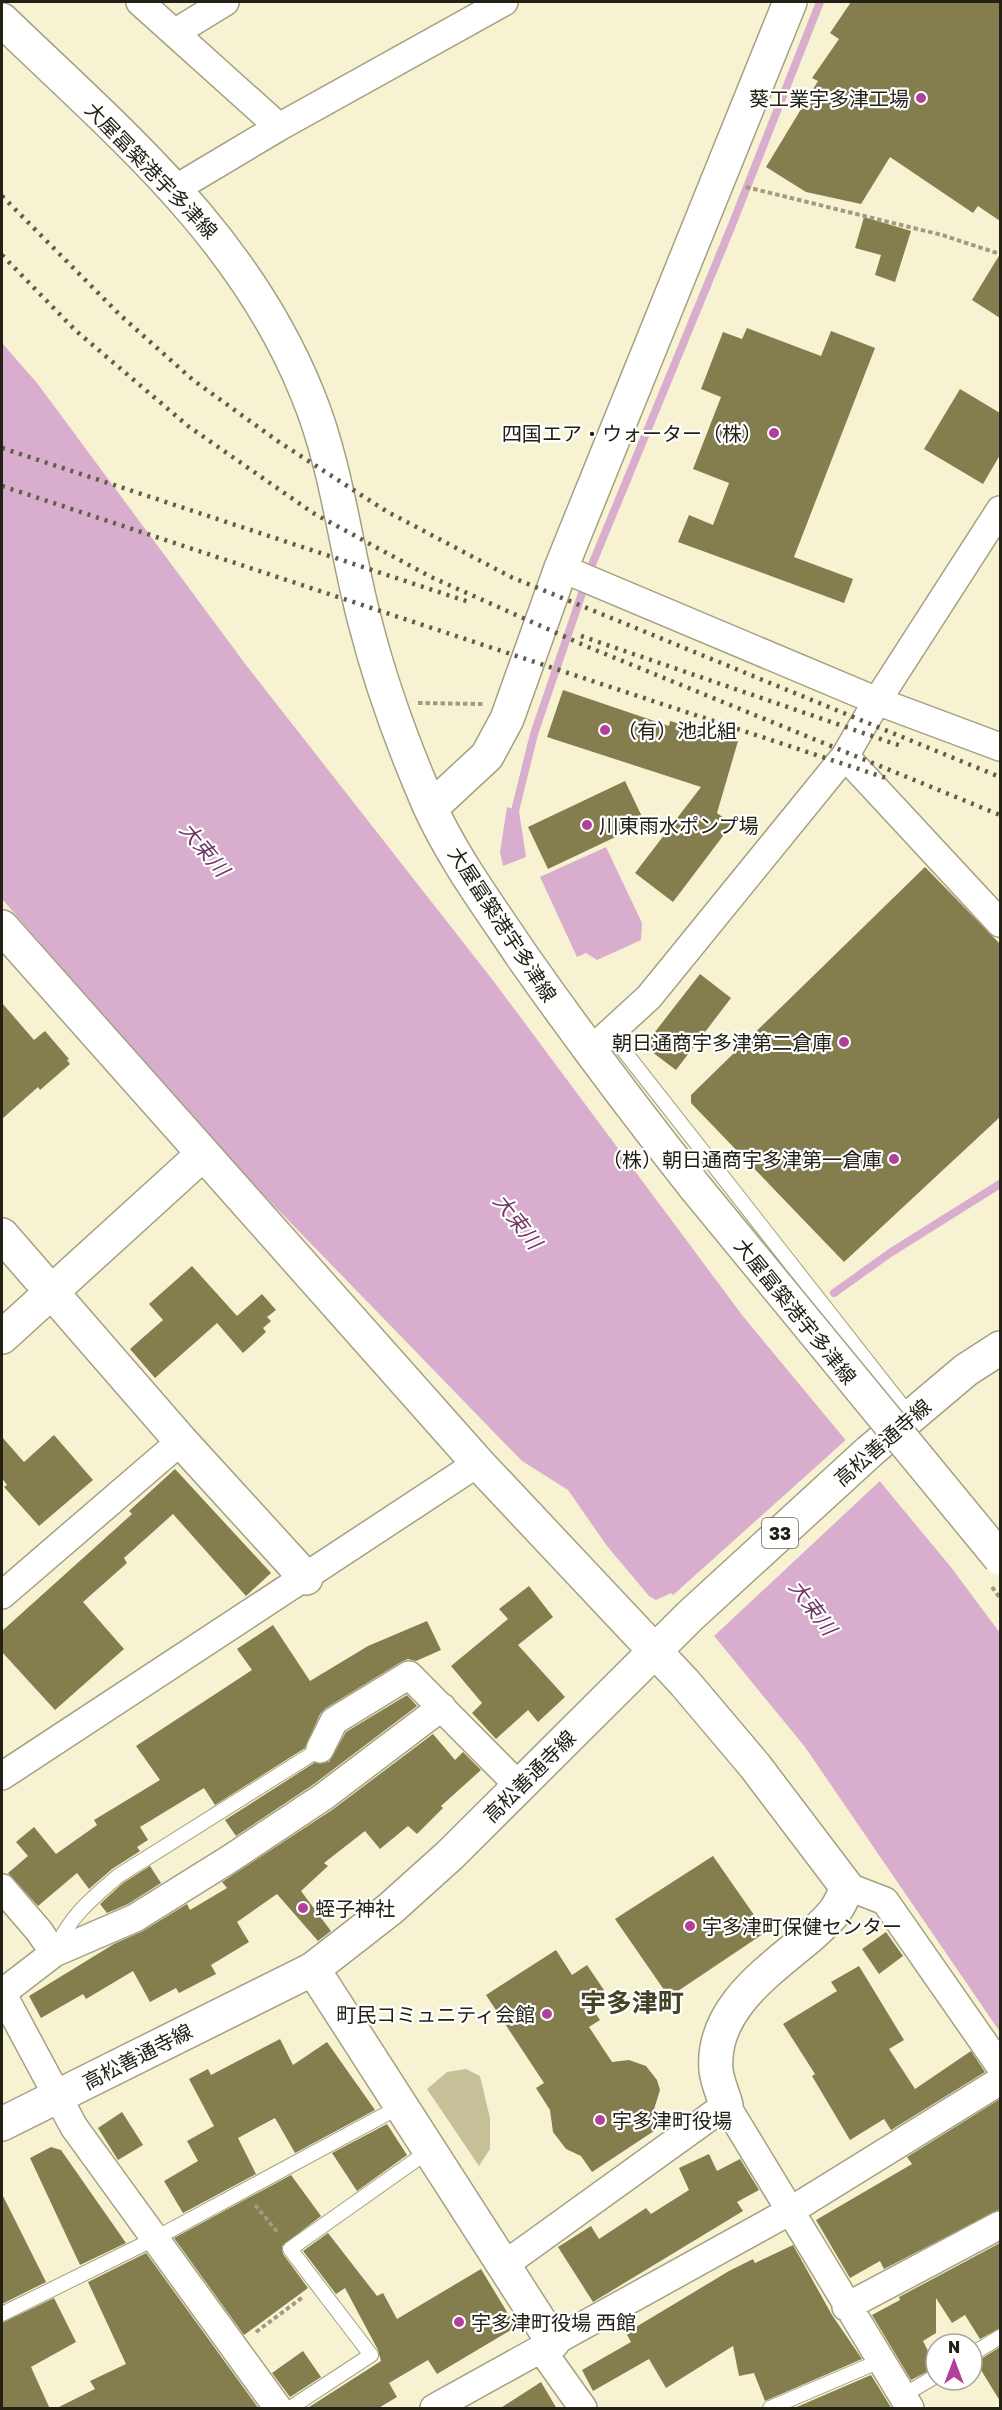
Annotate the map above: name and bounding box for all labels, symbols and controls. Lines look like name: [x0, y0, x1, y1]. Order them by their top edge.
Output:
place label: 葵工業宇多津工場: [749, 86, 909, 110]
marker: 葵工業宇多津工場: [914, 91, 928, 105]
street label: 大屋冨築港宇多津線: [81, 97, 223, 243]
place label: 四国エア・ウォーター（株）: [502, 421, 762, 445]
marker: 四国エア・ウォーター（株）: [767, 426, 781, 440]
place label: （有）池北組: [617, 718, 737, 742]
marker: （有）池北組: [598, 723, 612, 737]
place label: 川東雨水ポンプ場: [599, 813, 758, 837]
water label: 大束川: [175, 817, 236, 883]
marker: 川東雨水ポンプ場: [580, 818, 594, 832]
street label: 大屋冨築港宇多津線: [444, 842, 562, 1006]
place label: 朝日通商宇多津第二倉庫: [612, 1030, 832, 1054]
marker: 朝日通商宇多津第二倉庫: [837, 1035, 851, 1049]
place label: （株）朝日通商宇多津第一倉庫: [602, 1147, 882, 1171]
marker: （株）朝日通商宇多津第一倉庫: [887, 1152, 901, 1166]
water label: 大束川: [488, 1188, 549, 1255]
street label: 大屋冨築港宇多津線: [730, 1234, 862, 1388]
street label: 高松善通寺線: [829, 1394, 935, 1490]
road number: 33: [762, 1518, 798, 1548]
water label: 大束川: [784, 1574, 844, 1642]
street label: 高松善通寺線: [478, 1725, 580, 1827]
place label: 蛭子神社: [315, 1896, 395, 1920]
marker: 蛭子神社: [296, 1901, 310, 1915]
place label: 宇多津町保健センター: [702, 1914, 902, 1938]
marker: 宇多津町保健センター: [683, 1919, 697, 1933]
district label: 宇多津町: [580, 1987, 684, 2018]
place label: 町民コミュニティ会館: [336, 2002, 535, 2026]
marker: 町民コミュニティ会館: [540, 2007, 554, 2021]
street label: 高松善通寺線: [78, 2018, 196, 2094]
place label: 宇多津町役場: [612, 2108, 732, 2132]
marker: 宇多津町役場: [593, 2113, 607, 2127]
place label: 宇多津町役場 西館: [471, 2310, 636, 2334]
marker: 宇多津町役場 西館: [452, 2315, 466, 2329]
north arrow: [924, 2332, 984, 2392]
text: N: [948, 2337, 960, 2357]

